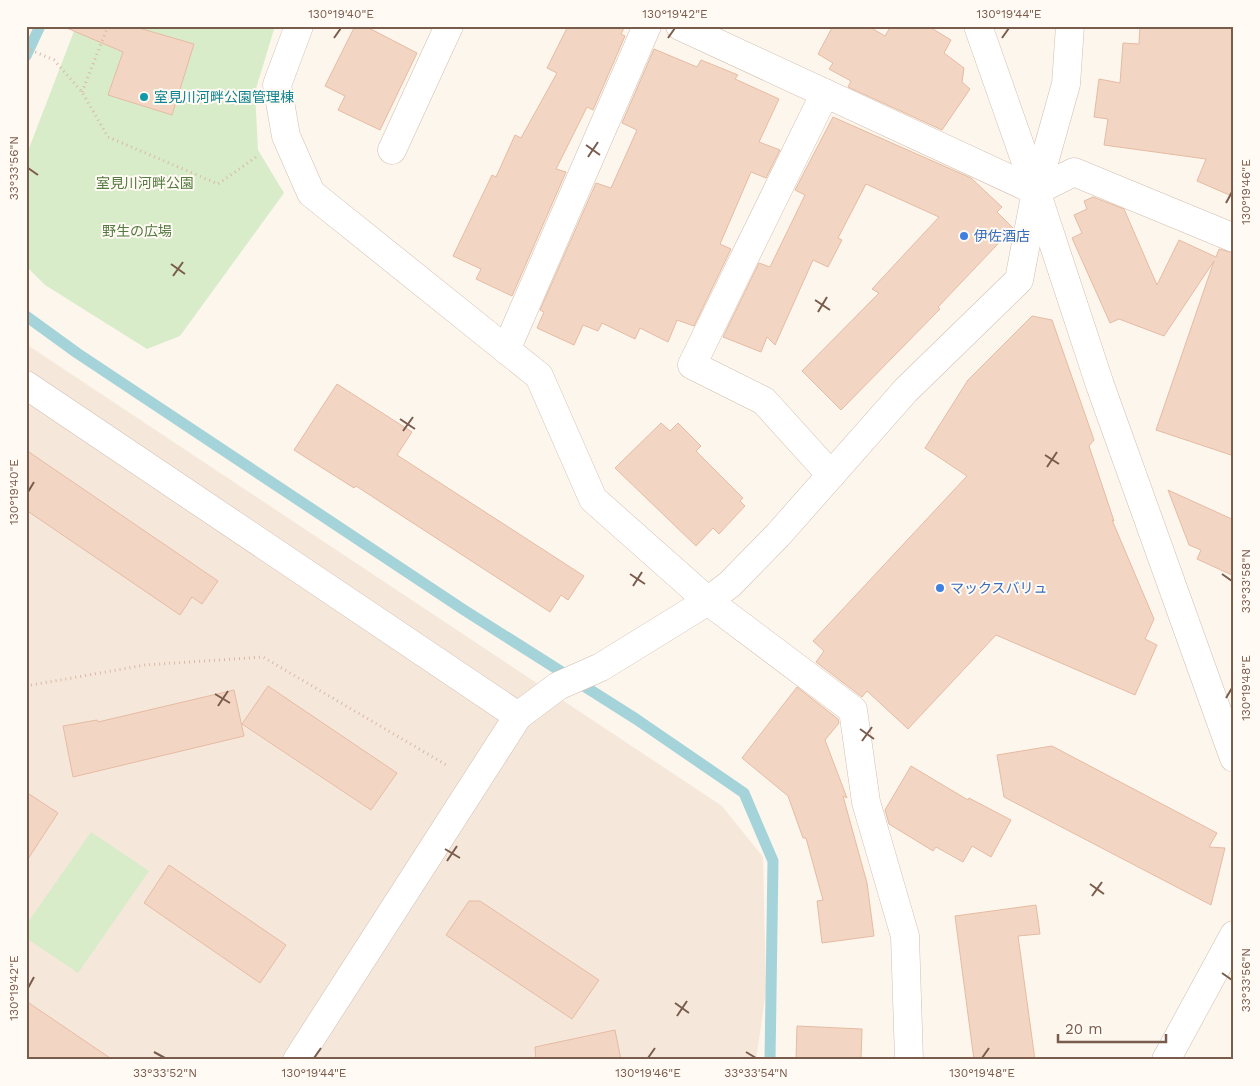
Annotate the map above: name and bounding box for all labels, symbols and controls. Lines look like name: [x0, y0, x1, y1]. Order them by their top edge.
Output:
text: 130°19'40"E: [308, 7, 374, 21]
text: 130°19'42"E: [642, 7, 708, 21]
text: 130°19'44"E: [976, 7, 1042, 21]
place label: 室見川河畔公園管理棟: [154, 89, 294, 105]
marker: 室見川河畔公園管理棟: [138, 91, 150, 103]
text: 33°33'56"N: [7, 136, 21, 200]
text: 130°19'46"E: [1239, 159, 1253, 225]
park label: 室見川河畔公園: [96, 175, 194, 191]
park label: 野生の広場: [102, 223, 172, 239]
place label: 伊佐酒店: [974, 228, 1030, 244]
marker: 伊佐酒店: [958, 230, 970, 242]
text: 130°19'40"E: [7, 459, 21, 525]
text: 33°33'58"N: [1239, 549, 1253, 613]
place label: マックスバリュ: [950, 580, 1048, 596]
marker: マックスバリュ: [934, 582, 946, 594]
text: 130°19'48"E: [1239, 655, 1253, 721]
text: 33°33'56"N: [1239, 948, 1253, 1012]
text: 130°19'42"E: [7, 955, 21, 1021]
scale bar: [1058, 1011, 1165, 1043]
text: 20 m: [1065, 1020, 1103, 1038]
text: 33°33'52"N: [133, 1066, 197, 1080]
text: 130°19'44"E: [281, 1066, 347, 1080]
text: 130°19'46"E: [615, 1066, 681, 1080]
text: 33°33'54"N: [724, 1066, 788, 1080]
text: 130°19'48"E: [949, 1066, 1015, 1080]

